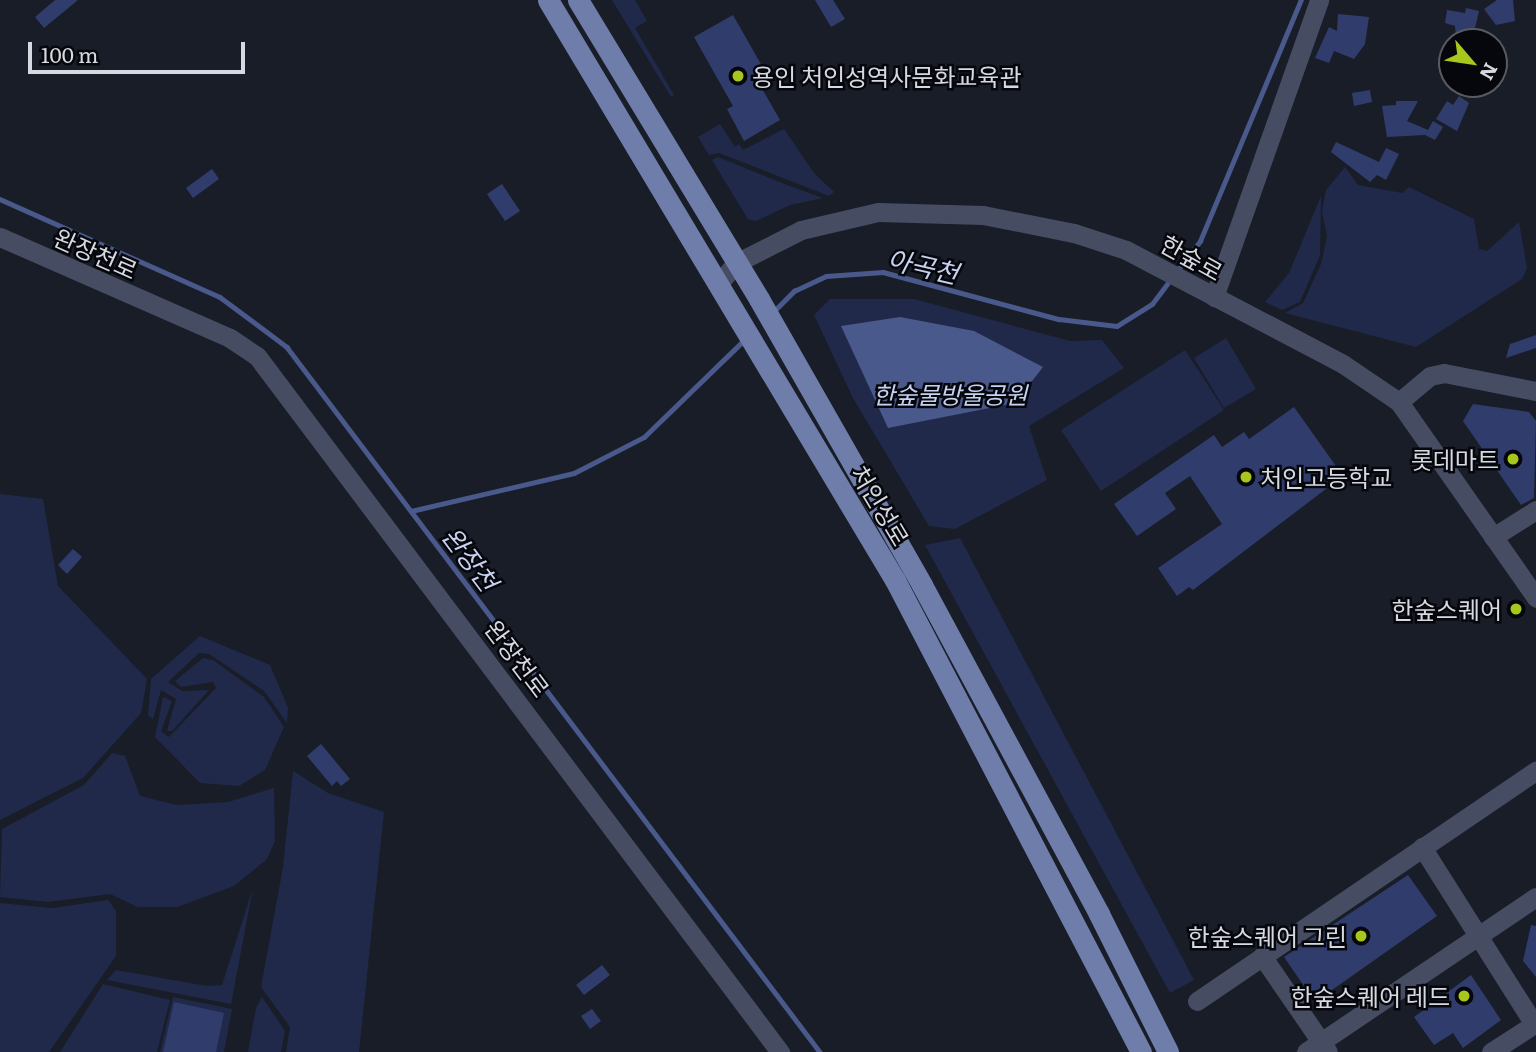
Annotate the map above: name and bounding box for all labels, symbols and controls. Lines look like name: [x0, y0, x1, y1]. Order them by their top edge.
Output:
scale bar: [32, 28, 248, 72]
north arrow: [1438, 28, 1508, 98]
text: 100 m: [41, 38, 98, 69]
text: N: [1474, 58, 1506, 86]
place label: 용인 처인성역사문화교육관: [752, 62, 1022, 90]
marker: 용인 처인성역사문화교육관: [730, 68, 746, 84]
street label: 완장천로: [50, 222, 142, 284]
street label: 한숲로: [1156, 228, 1228, 286]
water label: 아곡천: [885, 242, 961, 288]
park label: 한숲물방울공원: [873, 380, 1027, 408]
place label: 롯데마트: [1411, 445, 1499, 473]
marker: 롯데마트: [1505, 451, 1521, 467]
street label: 처인성로: [846, 460, 916, 550]
place label: 처인고등학교: [1260, 463, 1392, 491]
marker: 처인고등학교: [1238, 469, 1254, 485]
water label: 완장천: [437, 520, 505, 596]
place label: 한숲스퀘어: [1392, 595, 1502, 623]
marker: 한숲스퀘어: [1508, 601, 1524, 617]
street label: 완장천로: [480, 614, 556, 702]
place label: 한숲스퀘어 그린: [1188, 922, 1347, 950]
marker: 한숲스퀘어 그린: [1353, 928, 1369, 944]
place label: 한숲스퀘어 레드: [1291, 982, 1450, 1010]
marker: 한숲스퀘어 레드: [1456, 988, 1472, 1004]

